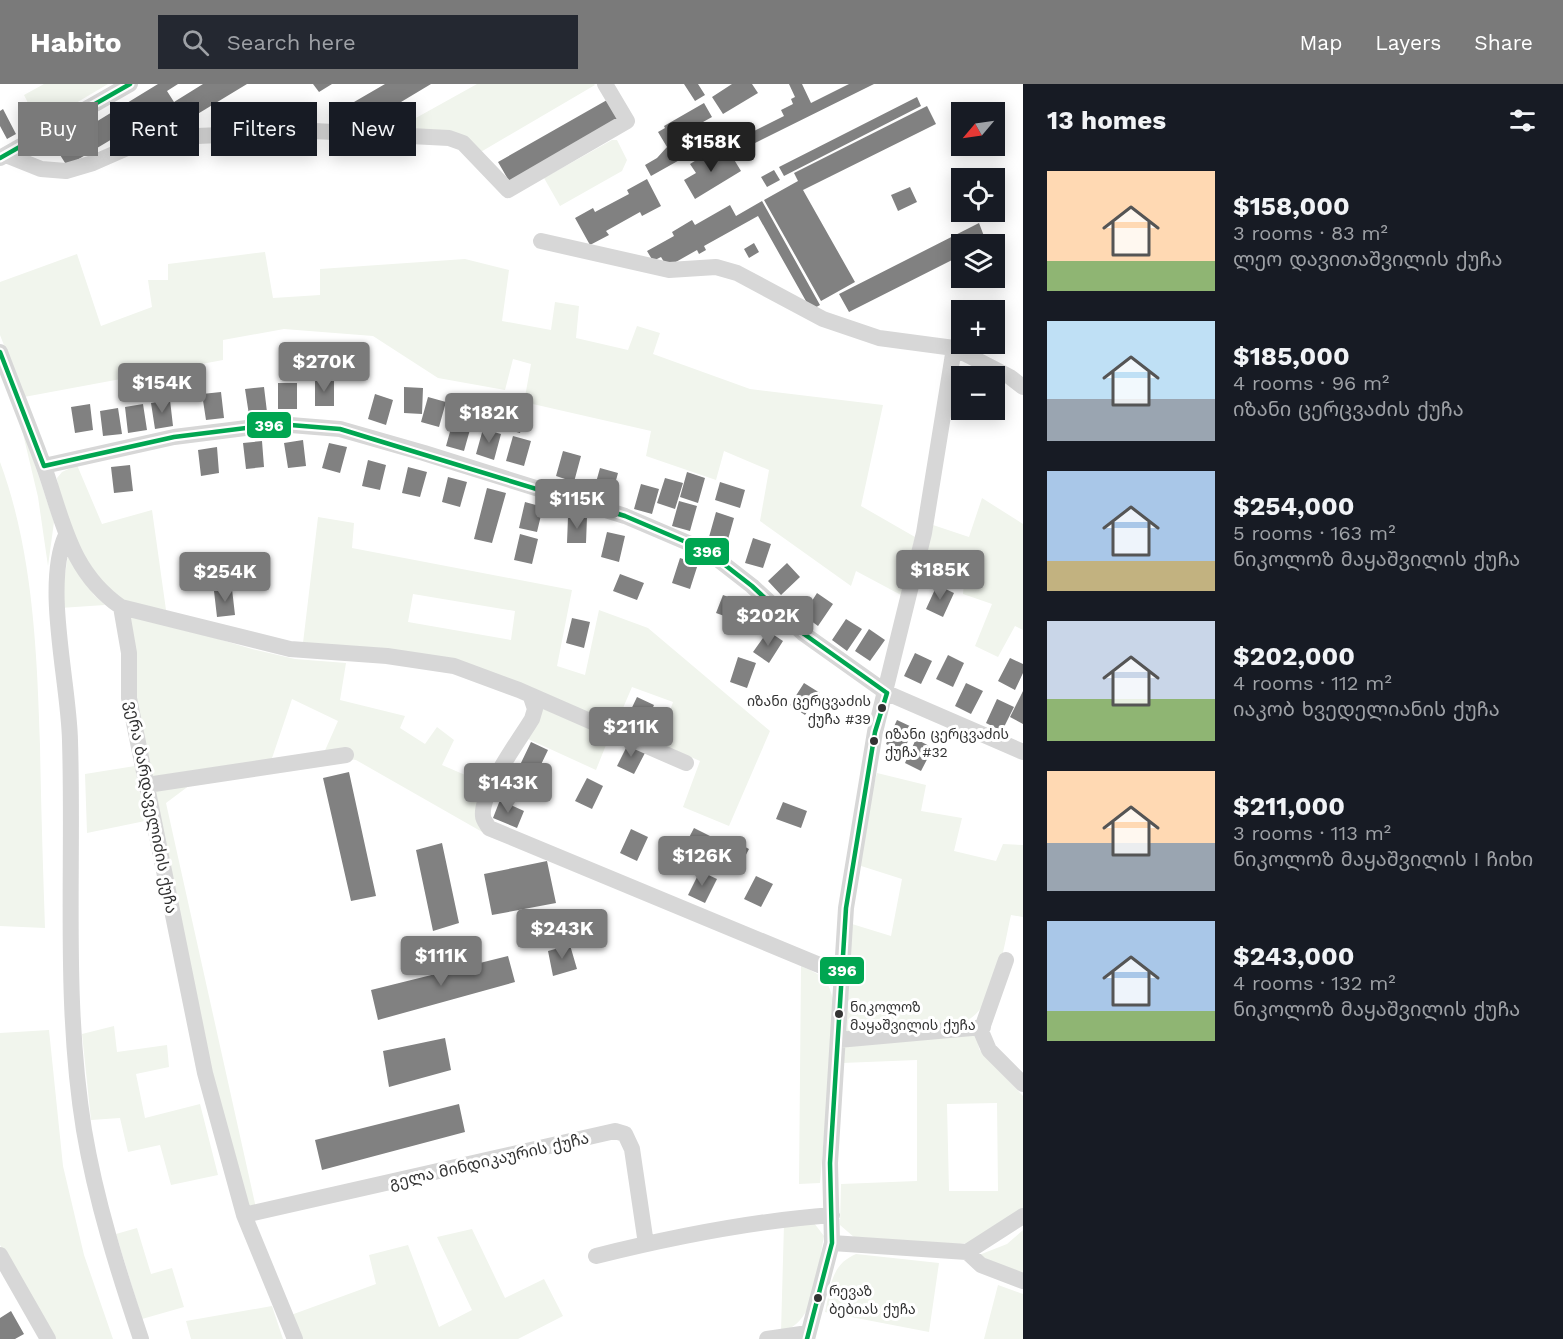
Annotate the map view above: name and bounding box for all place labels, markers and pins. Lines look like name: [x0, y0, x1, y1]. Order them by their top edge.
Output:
pin: $158K: [669, 122, 753, 173]
pin: $270K: [282, 342, 366, 393]
pin: $154K: [120, 363, 204, 414]
pin: $182K: [447, 393, 531, 444]
pin: $115K: [535, 479, 619, 530]
pin: $185K: [898, 550, 982, 601]
pin: $254K: [183, 552, 267, 603]
pin: $202K: [726, 596, 810, 647]
place label: იზანი ცერცვაძის ქუჩა #39: [747, 693, 871, 728]
marker: იზანი ცერცვაძის ქუჩა #39: [876, 702, 888, 714]
pin: $211K: [589, 707, 673, 758]
place label: იზანი ცერცვაძის ქუჩა #32: [885, 726, 1009, 761]
marker: იზანი ცერცვაძის ქუჩა #32: [868, 735, 880, 747]
pin: $143K: [466, 763, 550, 814]
pin: $126K: [660, 836, 744, 887]
pin: $243K: [520, 909, 604, 960]
pin: $111K: [399, 936, 483, 987]
place label: ნიკოლოზ მაყაშვილის ქუჩა: [850, 999, 976, 1034]
marker: ნიკოლოზ მაყაშვილის ქუჩა: [833, 1008, 845, 1020]
place label: რევაზ ბებიას ქუჩა: [829, 1283, 916, 1318]
marker: რევაზ ბებიას ქუჩა: [812, 1292, 824, 1304]

